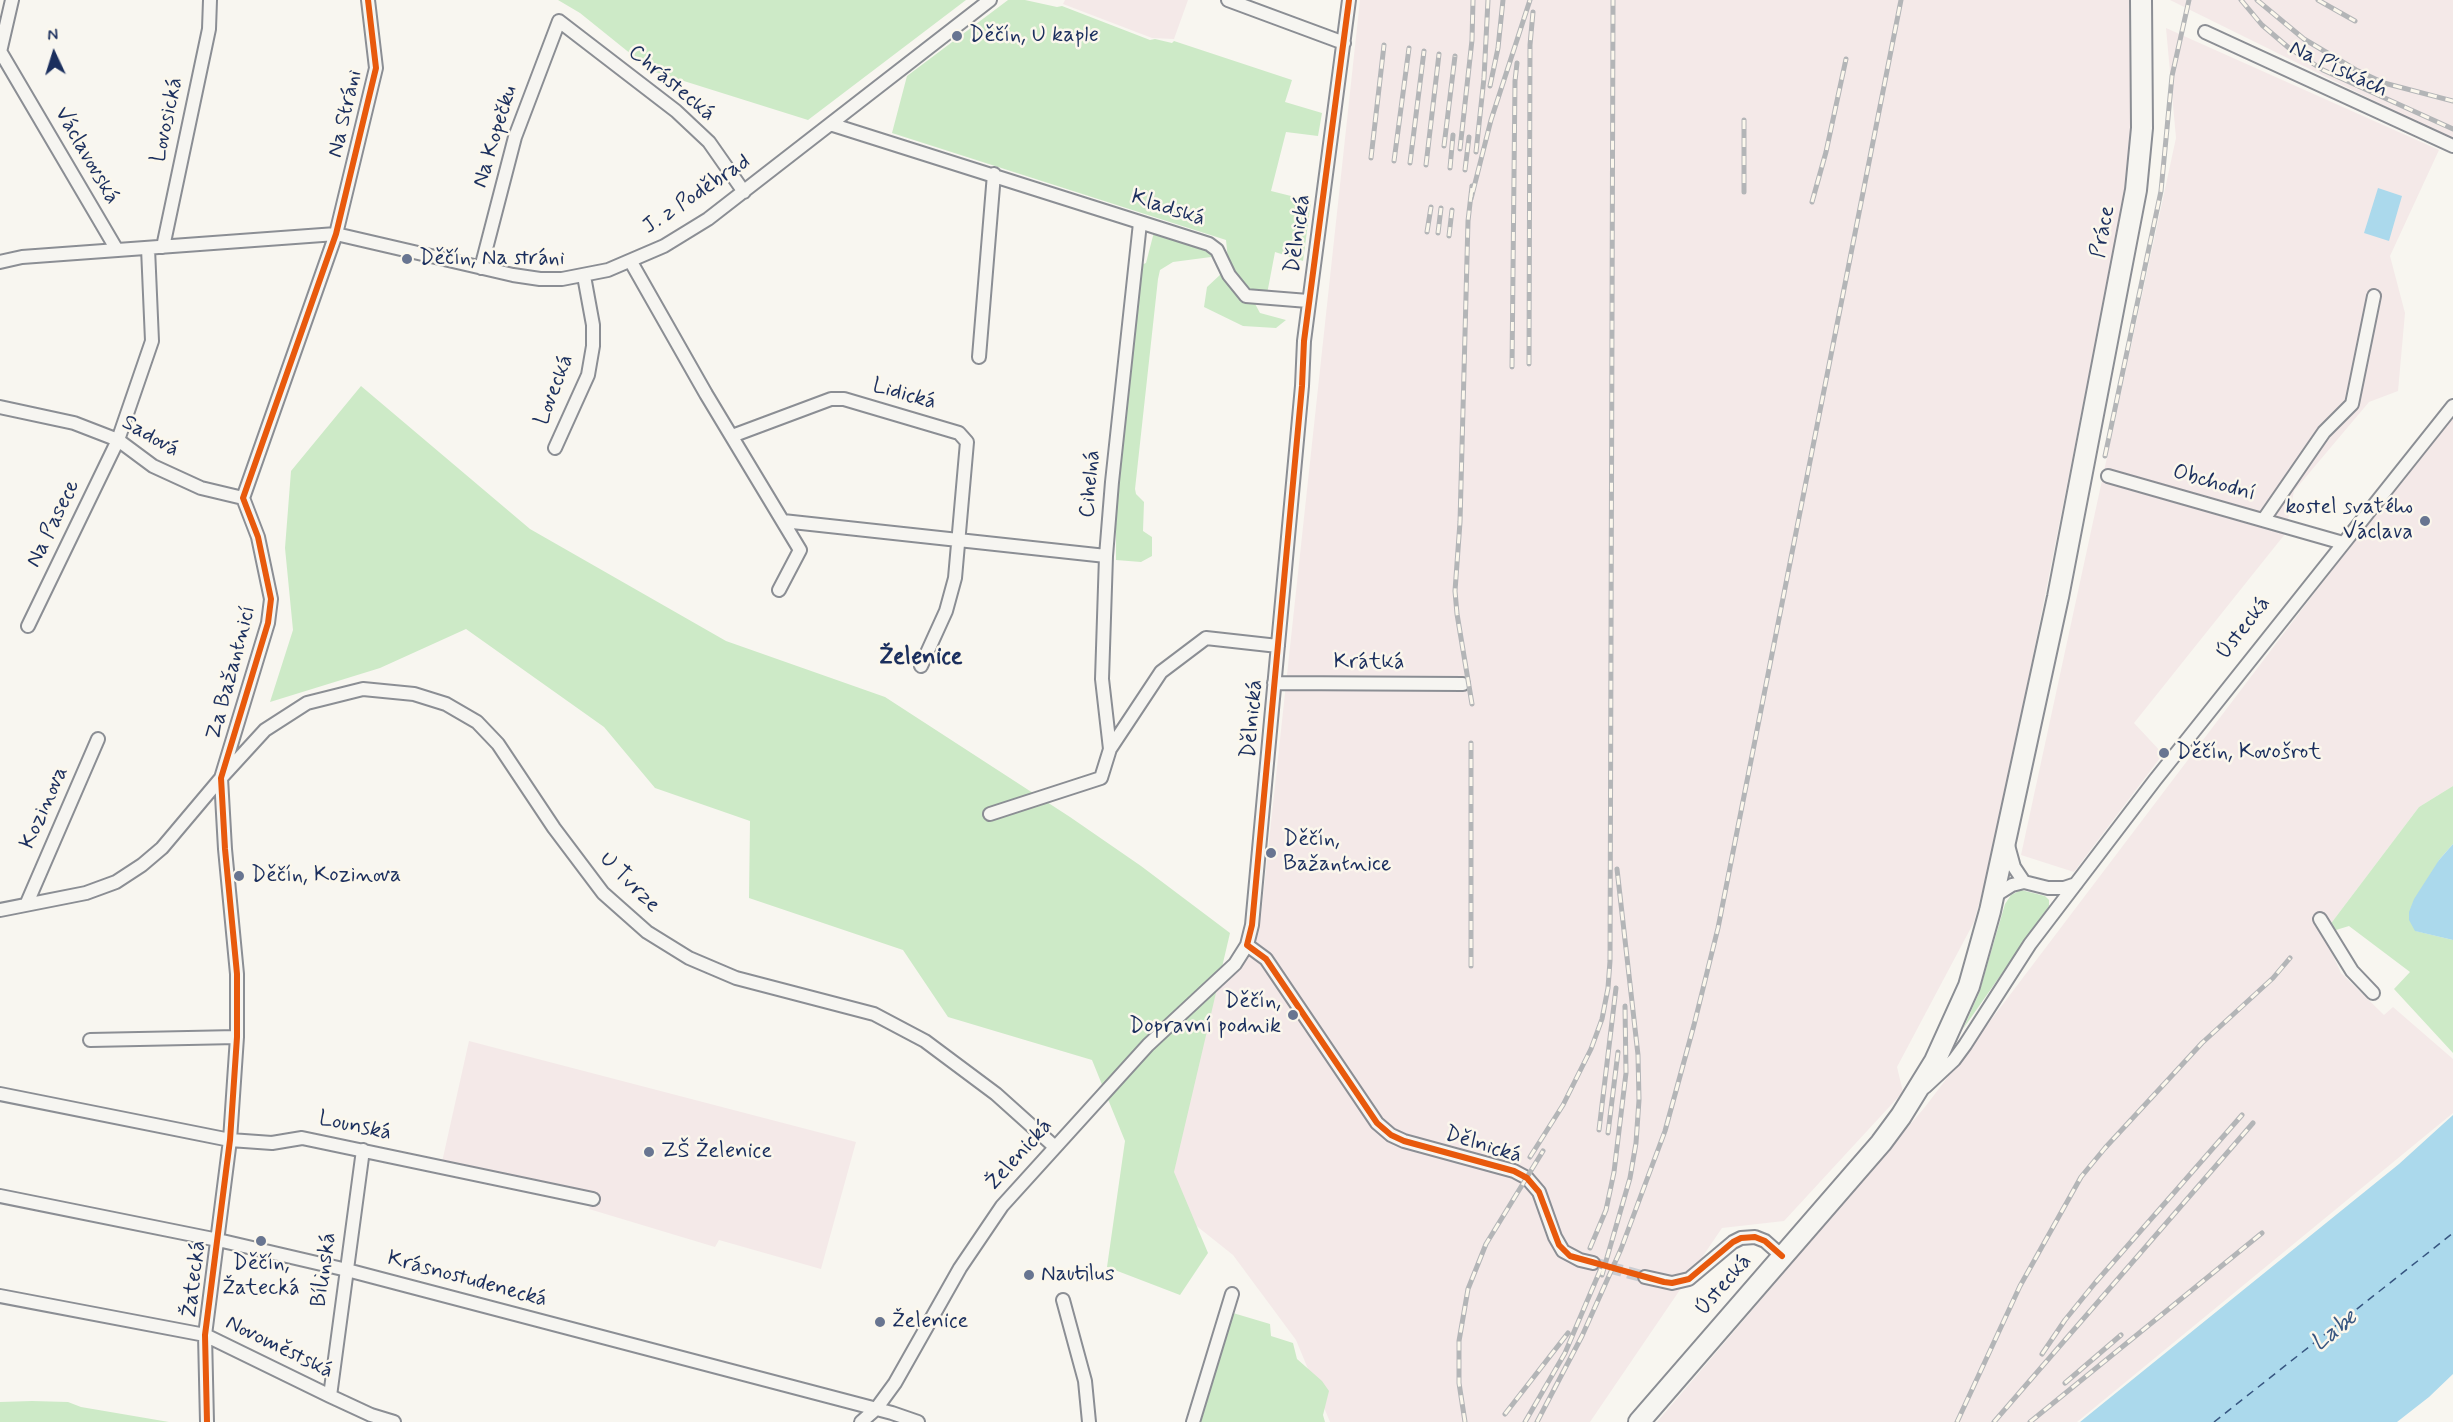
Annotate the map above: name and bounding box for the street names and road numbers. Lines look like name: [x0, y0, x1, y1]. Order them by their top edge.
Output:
street label: Na Pískách: [2285, 36, 2391, 104]
street label: Chrástecká: [622, 40, 720, 128]
street label: Na Stráni: [323, 68, 369, 160]
street label: Lovosická: [146, 75, 190, 165]
street label: Na Kopečku: [468, 83, 524, 191]
street label: Václavovská: [48, 103, 124, 209]
street label: J. z Poděbrad: [638, 149, 756, 241]
street label: Kladská: [1128, 185, 1208, 233]
street label: Dělnická: [1280, 193, 1318, 275]
street label: Práce: [2086, 204, 2122, 260]
street label: Lovecká: [530, 351, 580, 429]
street label: Lidická: [869, 373, 939, 417]
street label: Sadová: [116, 410, 184, 464]
street label: Cihelná: [1075, 449, 1107, 519]
street label: Obchodní: [2169, 460, 2259, 508]
street label: Na Pasece: [21, 476, 87, 572]
street label: Ústecká: [2211, 592, 2277, 666]
street label: Za Bažantnicí: [201, 603, 263, 743]
street label: Krátká: [1334, 650, 1404, 676]
street label: Dělnická: [1236, 678, 1270, 760]
street label: Kozinova: [15, 763, 75, 853]
street label: U Tvrze: [593, 847, 665, 919]
street label: Lounská: [316, 1106, 394, 1148]
street label: Želenická: [981, 1114, 1059, 1196]
street label: Dělnická: [1441, 1122, 1525, 1170]
street label: Bílinská: [307, 1231, 343, 1309]
street label: Žatecká: [177, 1239, 213, 1319]
street label: Krásnostudenecká: [384, 1246, 550, 1314]
street label: Ústecká: [1690, 1249, 1758, 1323]
street label: Novoměstská: [221, 1311, 337, 1385]

